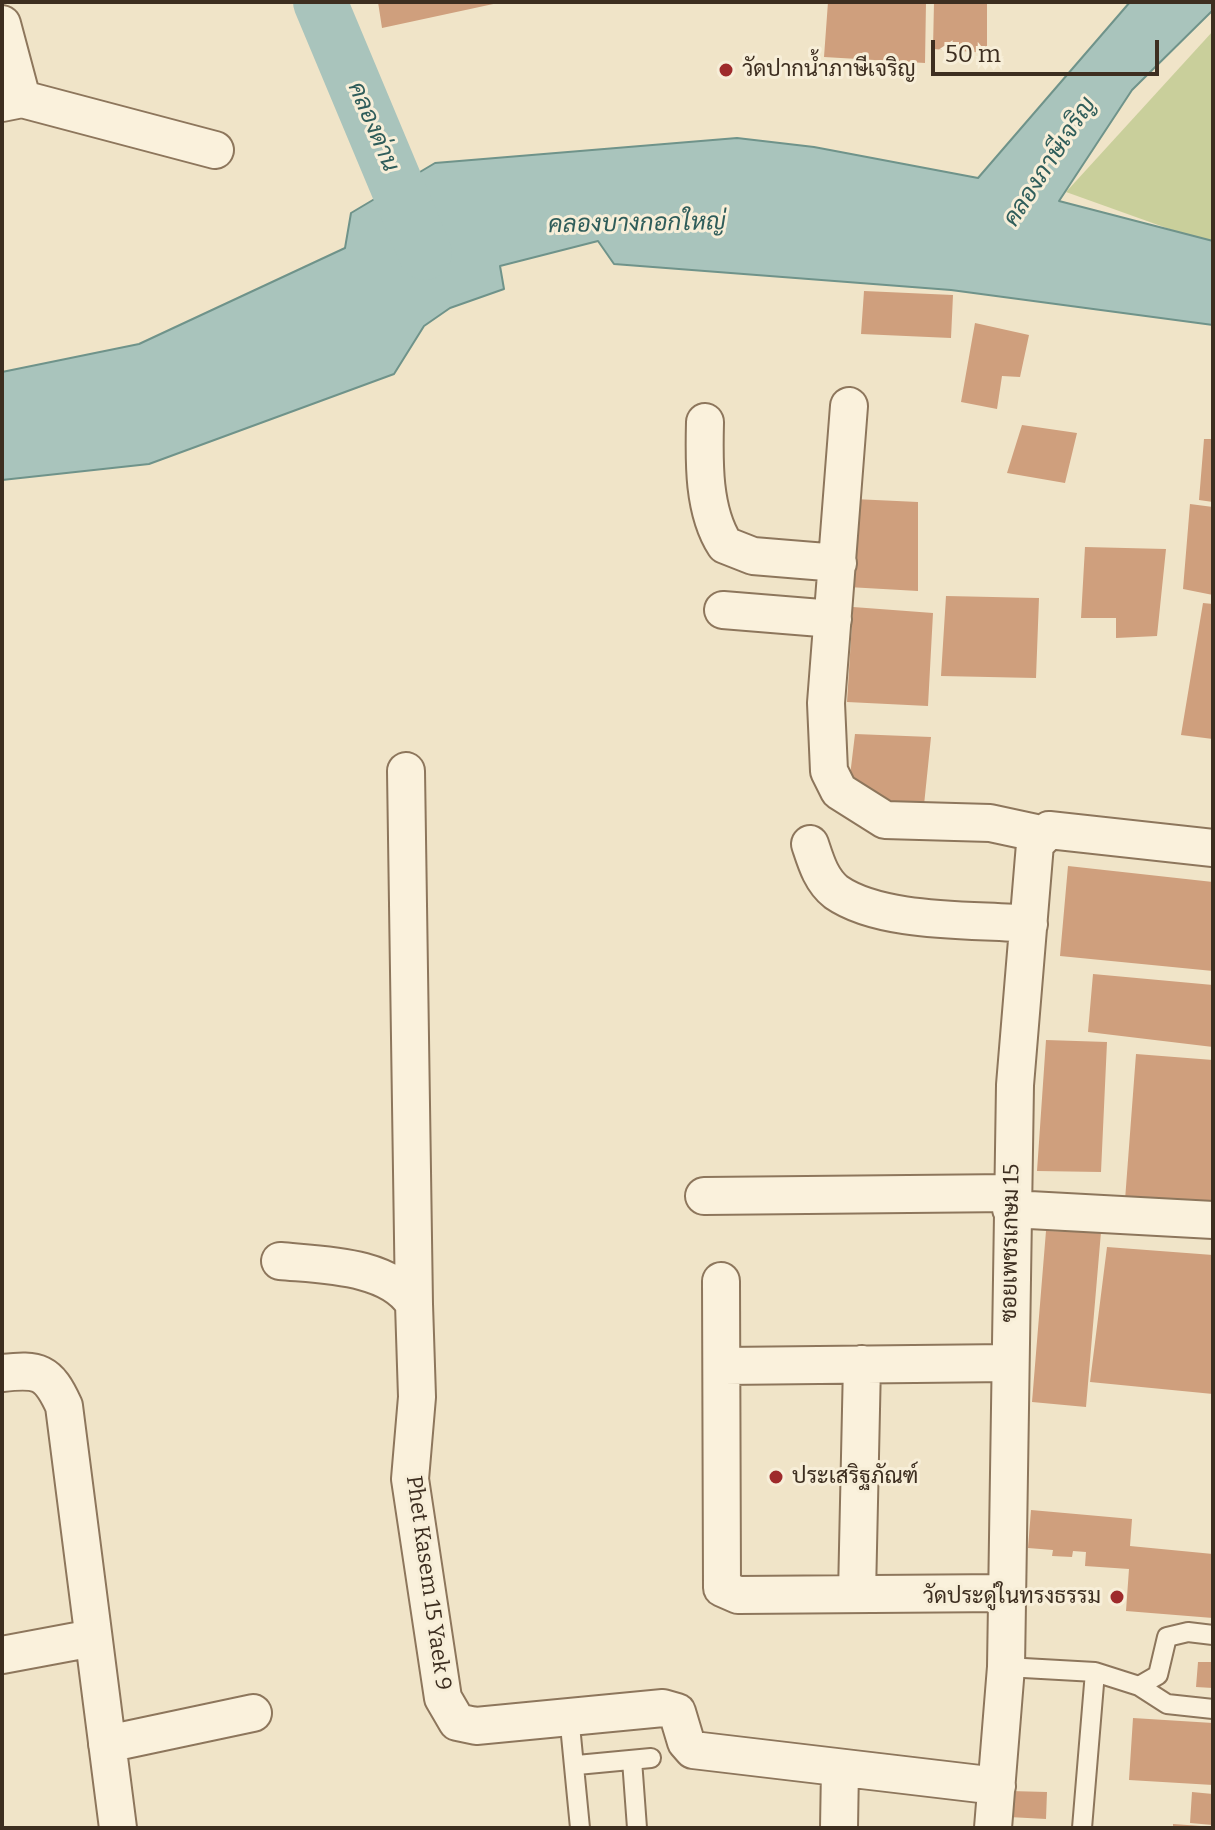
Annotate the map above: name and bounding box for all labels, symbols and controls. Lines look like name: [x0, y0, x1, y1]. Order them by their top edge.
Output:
scale bar: [935, 24, 1163, 74]
text: 50 m: [945, 40, 1001, 68]
place label: วัดปากน้ำภาษีเจริญ: [742, 57, 916, 83]
marker: วัดปากน้ำภาษีเจริญ: [717, 61, 735, 79]
water label: คลองด่าน: [341, 78, 405, 176]
water label: คลองภาษีเจริญ: [998, 92, 1102, 232]
water label: คลองบางกอกใหญ่: [548, 208, 726, 240]
street label: ซอยเพชรเกษม 15: [996, 1163, 1026, 1323]
place label: ประเสริฐภัณฑ์: [792, 1464, 918, 1490]
marker: ประเสริฐภัณฑ์: [767, 1468, 785, 1486]
street label: Phet Kasem 15 Yaek 9: [400, 1474, 456, 1692]
place label: วัดประดู่ในทรงธรรม: [923, 1584, 1101, 1610]
marker: วัดประดู่ในทรงธรรม: [1108, 1588, 1126, 1606]

